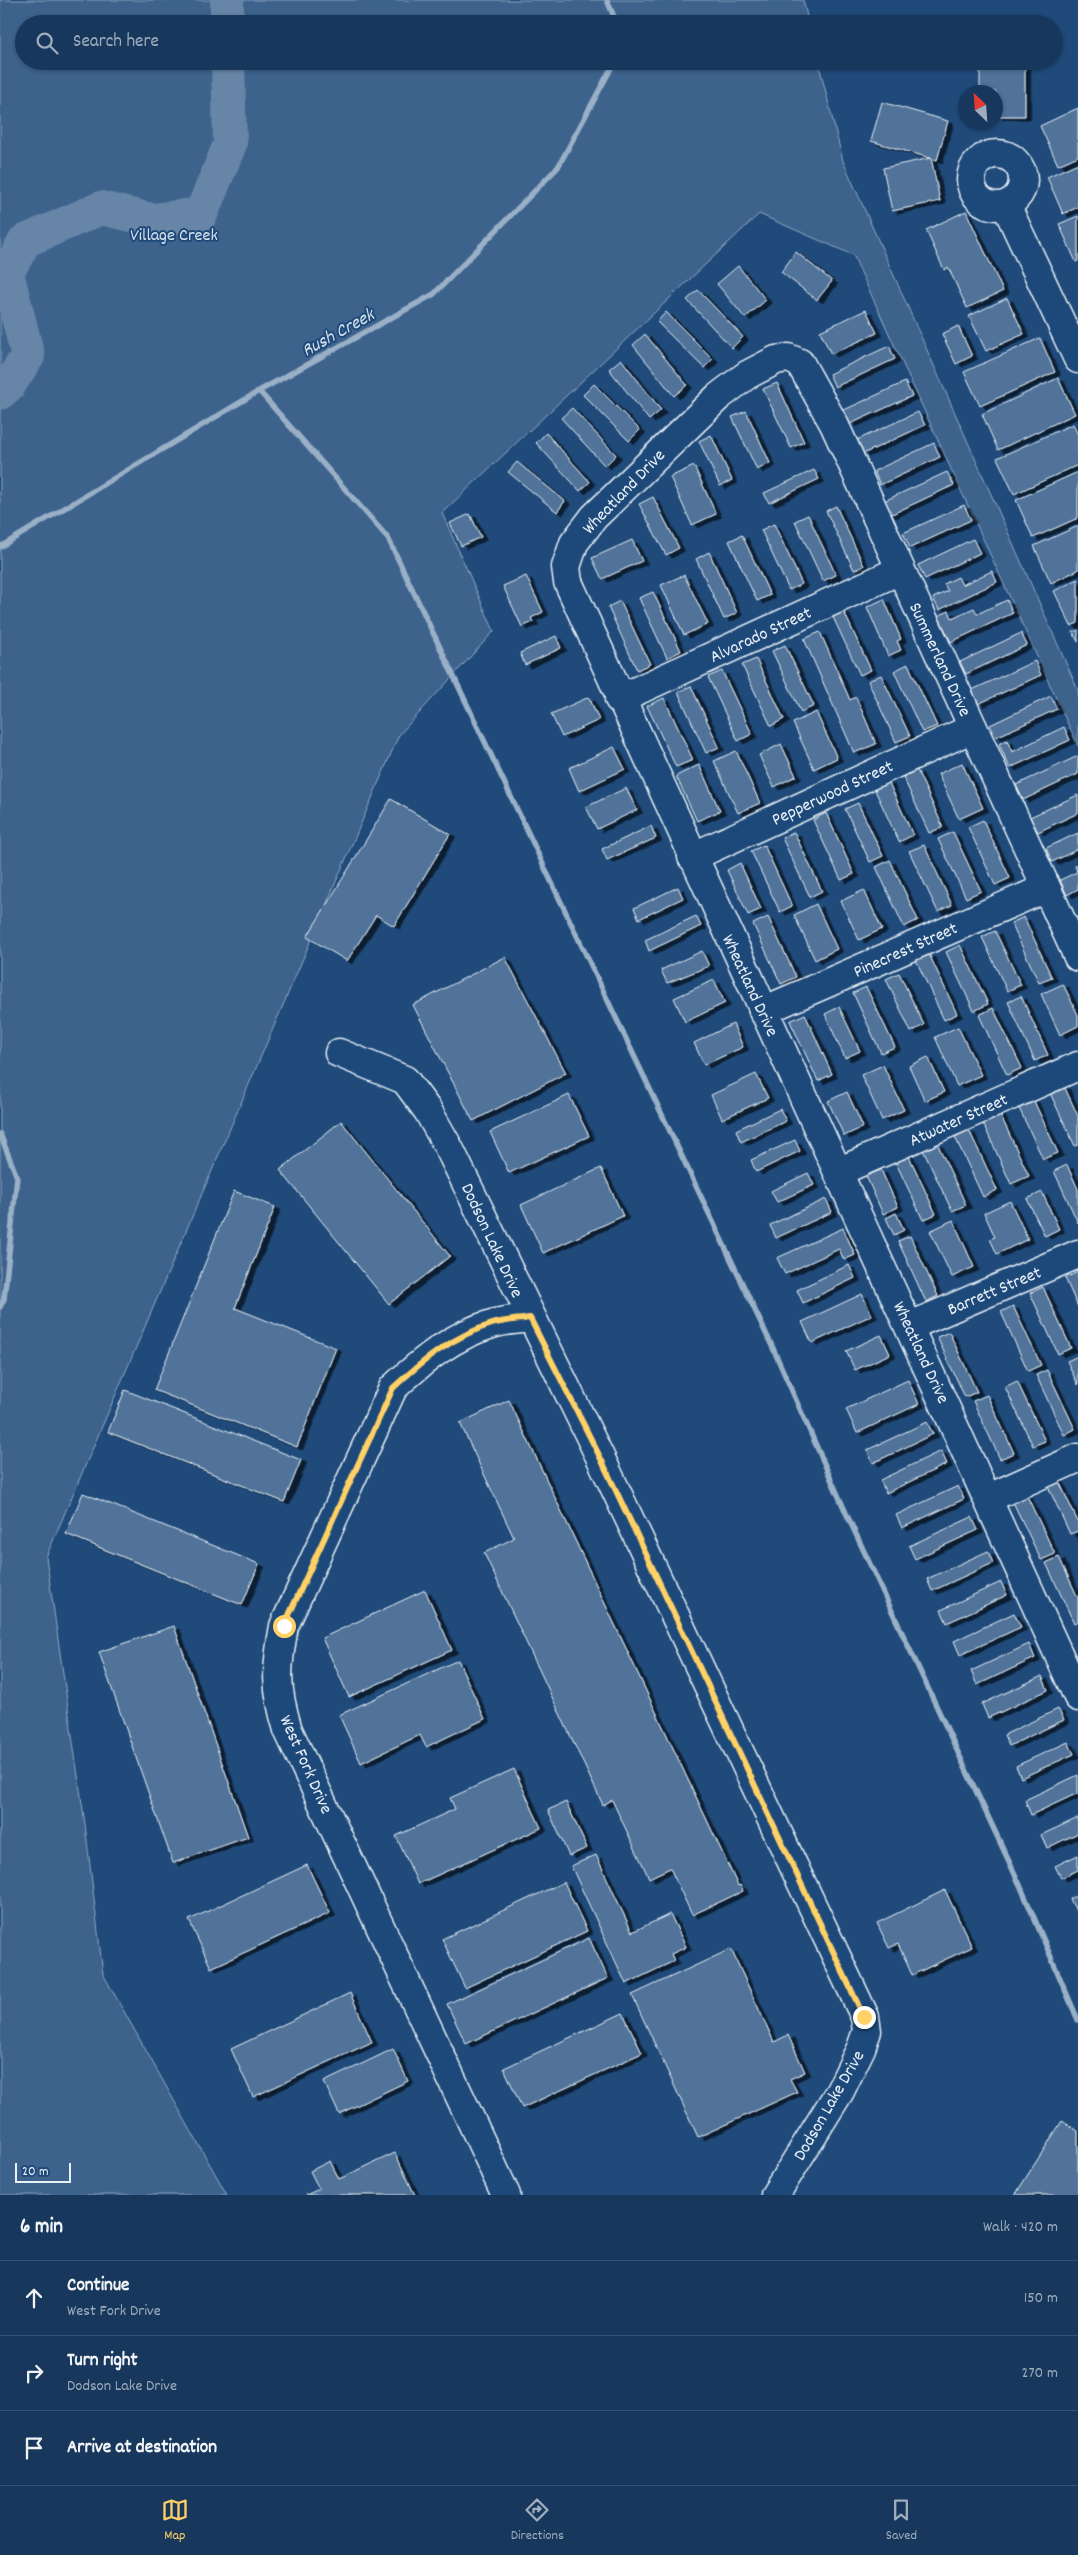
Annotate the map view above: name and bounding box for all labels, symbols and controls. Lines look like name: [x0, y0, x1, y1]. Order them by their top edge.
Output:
search box: [15, 15, 1063, 70]
icon: search: [33, 29, 61, 57]
text: Search here: [73, 29, 159, 56]
north arrow: [958, 85, 1003, 130]
park label: Village Creek: [130, 224, 218, 249]
water label: Rush Creek: [297, 302, 382, 365]
street label: Wheatland Drive: [578, 444, 672, 541]
street label: Summerland Drive: [901, 599, 976, 721]
street label: Alvarado Street: [706, 602, 816, 671]
street label: Pepperwood Street: [768, 755, 898, 833]
street label: Pinecrest Street: [850, 917, 962, 985]
street label: Wheatland Drive: [714, 931, 783, 1041]
street label: Atwater Street: [906, 1088, 1013, 1154]
street label: Dodson Lake Drive: [453, 1180, 528, 1302]
street label: Barrett Street: [944, 1261, 1046, 1323]
street label: Wheatland Drive: [885, 1298, 954, 1408]
route start: [273, 1615, 296, 1638]
street label: West Fork Drive: [272, 1712, 338, 1818]
route end: [853, 2006, 876, 2029]
street label: Dodson Lake Drive: [788, 2046, 872, 2166]
scale bar: [15, 2160, 71, 2183]
text: 20 m: [22, 2162, 49, 2182]
text: 6 min: [20, 2213, 63, 2243]
text: Walk · 420 m: [983, 2216, 1058, 2239]
text: Continue: [67, 2273, 129, 2300]
icon: ahead: [20, 2284, 48, 2312]
text: 150 m: [1024, 2287, 1058, 2310]
text: West Fork Drive: [67, 2300, 161, 2323]
text: Turn right: [67, 2348, 138, 2375]
icon: right: [20, 2359, 48, 2387]
text: 270 m: [1022, 2362, 1058, 2385]
text: Dodson Lake Drive: [67, 2375, 177, 2398]
icon: arrive: [20, 2434, 48, 2462]
text: Arrive at destination: [67, 2435, 217, 2462]
tab: Map: [161, 2496, 189, 2546]
tab: Directions: [511, 2496, 564, 2546]
tab: Saved: [886, 2496, 917, 2546]

